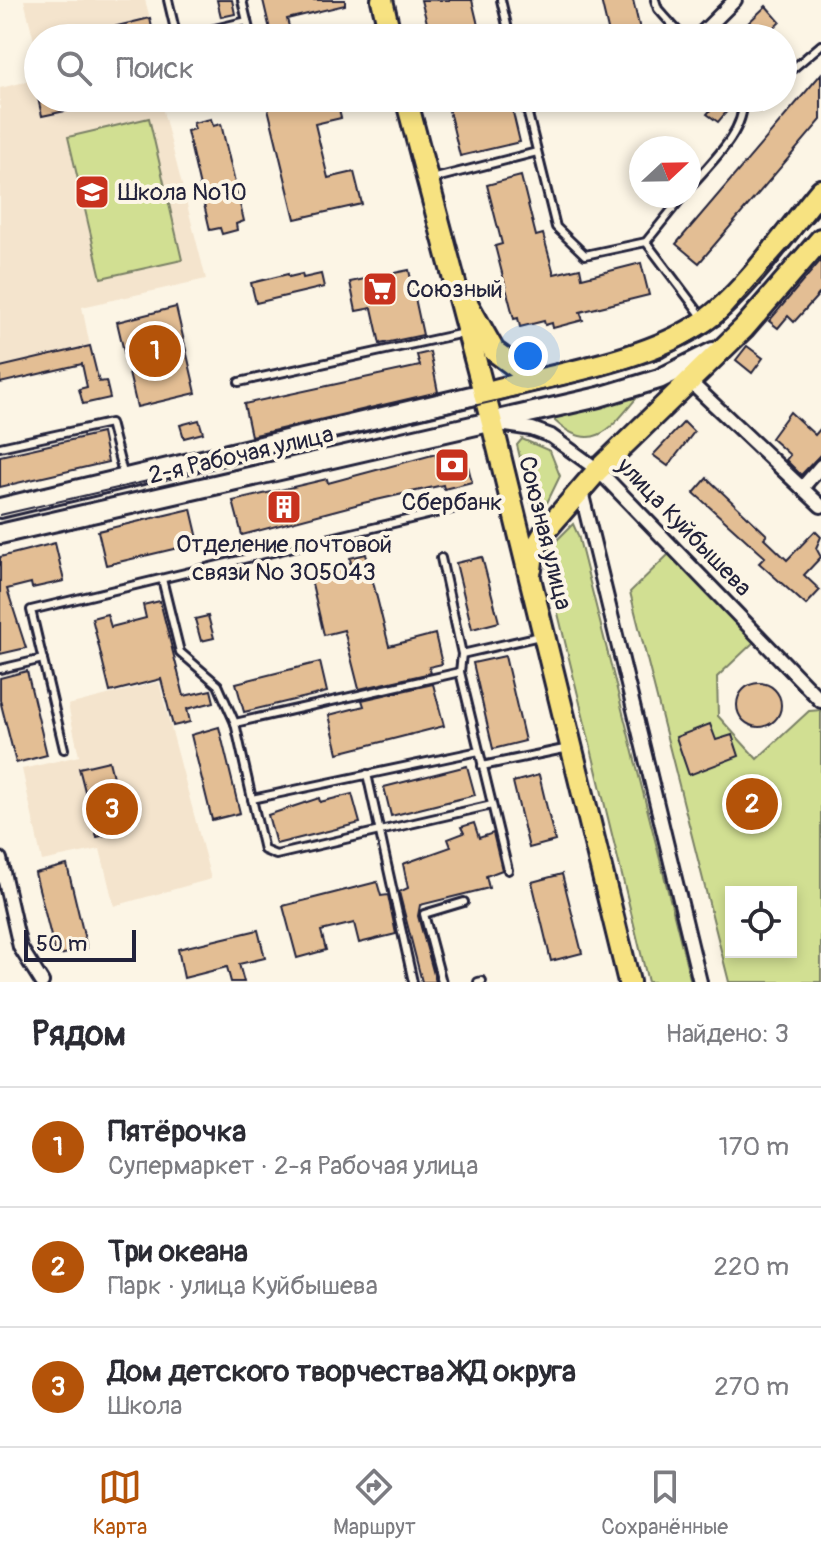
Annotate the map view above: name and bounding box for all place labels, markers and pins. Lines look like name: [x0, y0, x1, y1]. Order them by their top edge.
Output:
school or university icon: Школа №10: [73, 173, 111, 211]
place label: Школа №10: [118, 178, 247, 207]
supermarket icon: Союзный: [361, 270, 399, 308]
place label: Союзный: [406, 275, 503, 304]
pin: 1: [129, 321, 181, 381]
bank icon: Сбербанк: [433, 446, 471, 484]
building icon: Отделение почтовой связи № 305043: [265, 488, 303, 526]
place label: Сбербанк: [401, 488, 503, 517]
place label: Отделение почтовой связи № 305043: [176, 530, 392, 587]
pin: 2: [726, 774, 778, 834]
pin: 3: [86, 779, 138, 839]

